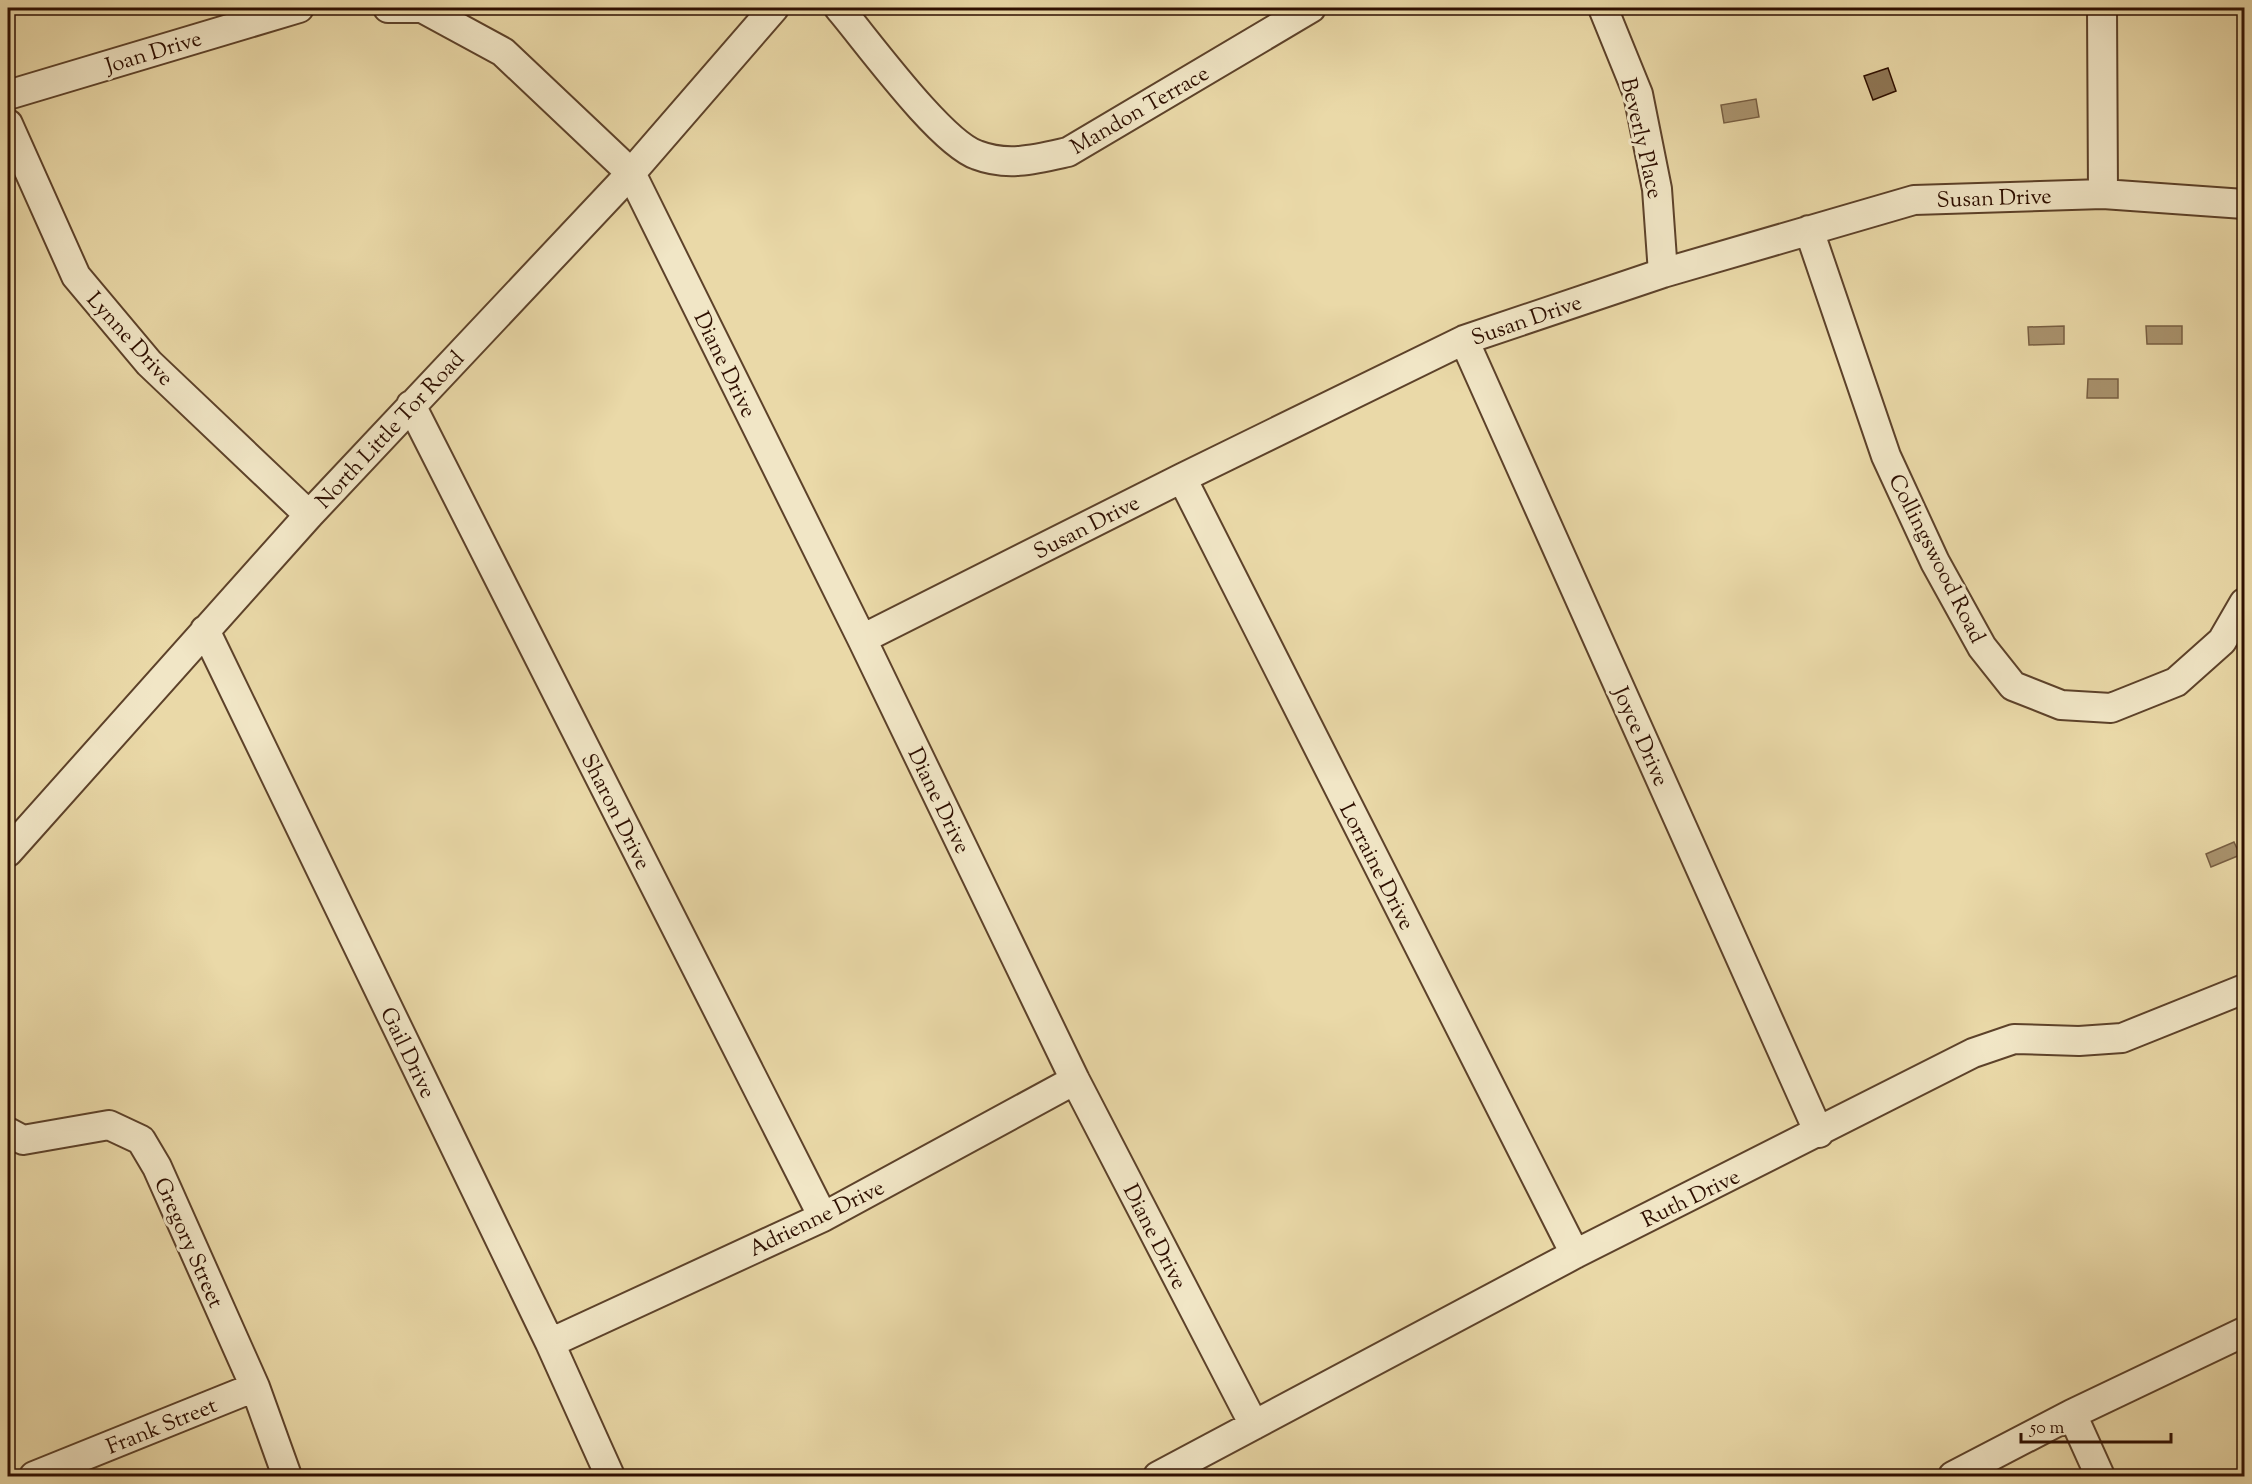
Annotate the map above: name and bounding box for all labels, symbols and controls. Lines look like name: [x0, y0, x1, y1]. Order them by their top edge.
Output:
street label: Joan Drive: [101, 24, 206, 84]
street label: Mandon Terrace: [1065, 59, 1216, 164]
street label: Beverly Place: [1611, 75, 1670, 202]
street label: Susan Drive: [1936, 182, 2052, 218]
street label: Lynne Drive: [78, 286, 180, 394]
street label: Susan Drive: [1467, 288, 1587, 356]
street label: Diane Drive: [684, 307, 763, 424]
street label: North Little Tor Road: [309, 345, 473, 517]
street label: Collingswood Road: [1879, 469, 1992, 650]
street label: Susan Drive: [1029, 488, 1146, 569]
street label: Joyce Drive: [1603, 681, 1675, 792]
street label: Diane Drive: [898, 743, 977, 860]
street label: Sharon Drive: [571, 749, 657, 876]
street label: Lorraine Drive: [1330, 798, 1421, 936]
street label: Gail Drive: [370, 1002, 442, 1104]
street label: Ruth Drive: [1637, 1162, 1746, 1237]
street label: Gregory Street: [144, 1173, 231, 1314]
street label: Adrienne Drive: [744, 1173, 891, 1266]
street label: Diane Drive: [1113, 1179, 1194, 1296]
street label: Frank Street: [102, 1391, 223, 1464]
scale bar: [2021, 1406, 2171, 1444]
text: 50 m: [2029, 1416, 2065, 1442]

